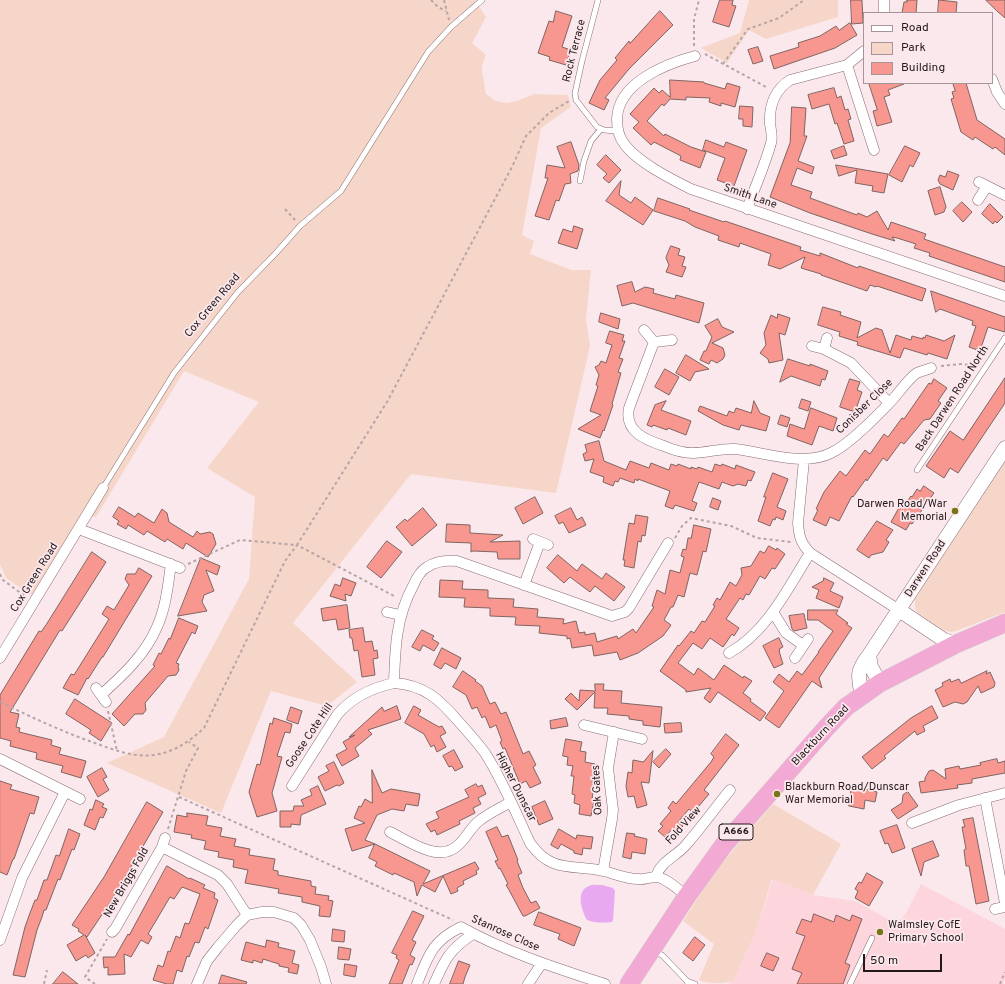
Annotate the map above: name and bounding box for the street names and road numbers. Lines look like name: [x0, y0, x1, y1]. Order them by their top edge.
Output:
street label: Rock Terrace: [561, 18, 589, 84]
street label: Smith Lane: [721, 182, 779, 212]
street label: Cox Green Road: [182, 271, 244, 341]
street label: Back Darwen Road North: [914, 343, 992, 455]
street label: Conisber Close: [834, 377, 896, 437]
street label: Darwen Road: [903, 538, 949, 600]
street label: Cox Green Road: [8, 541, 62, 615]
street label: Goose Cote Hill: [283, 701, 337, 771]
street label: Blackburn Road: [789, 703, 853, 769]
street label: Higher Dunscar: [492, 750, 538, 824]
street label: Oak Gates: [590, 765, 606, 815]
street label: Fold View: [663, 804, 705, 848]
road number: A666: [719, 824, 753, 840]
street label: New Briggs Fold: [102, 846, 152, 920]
street label: Stanrose Close: [469, 913, 541, 955]

